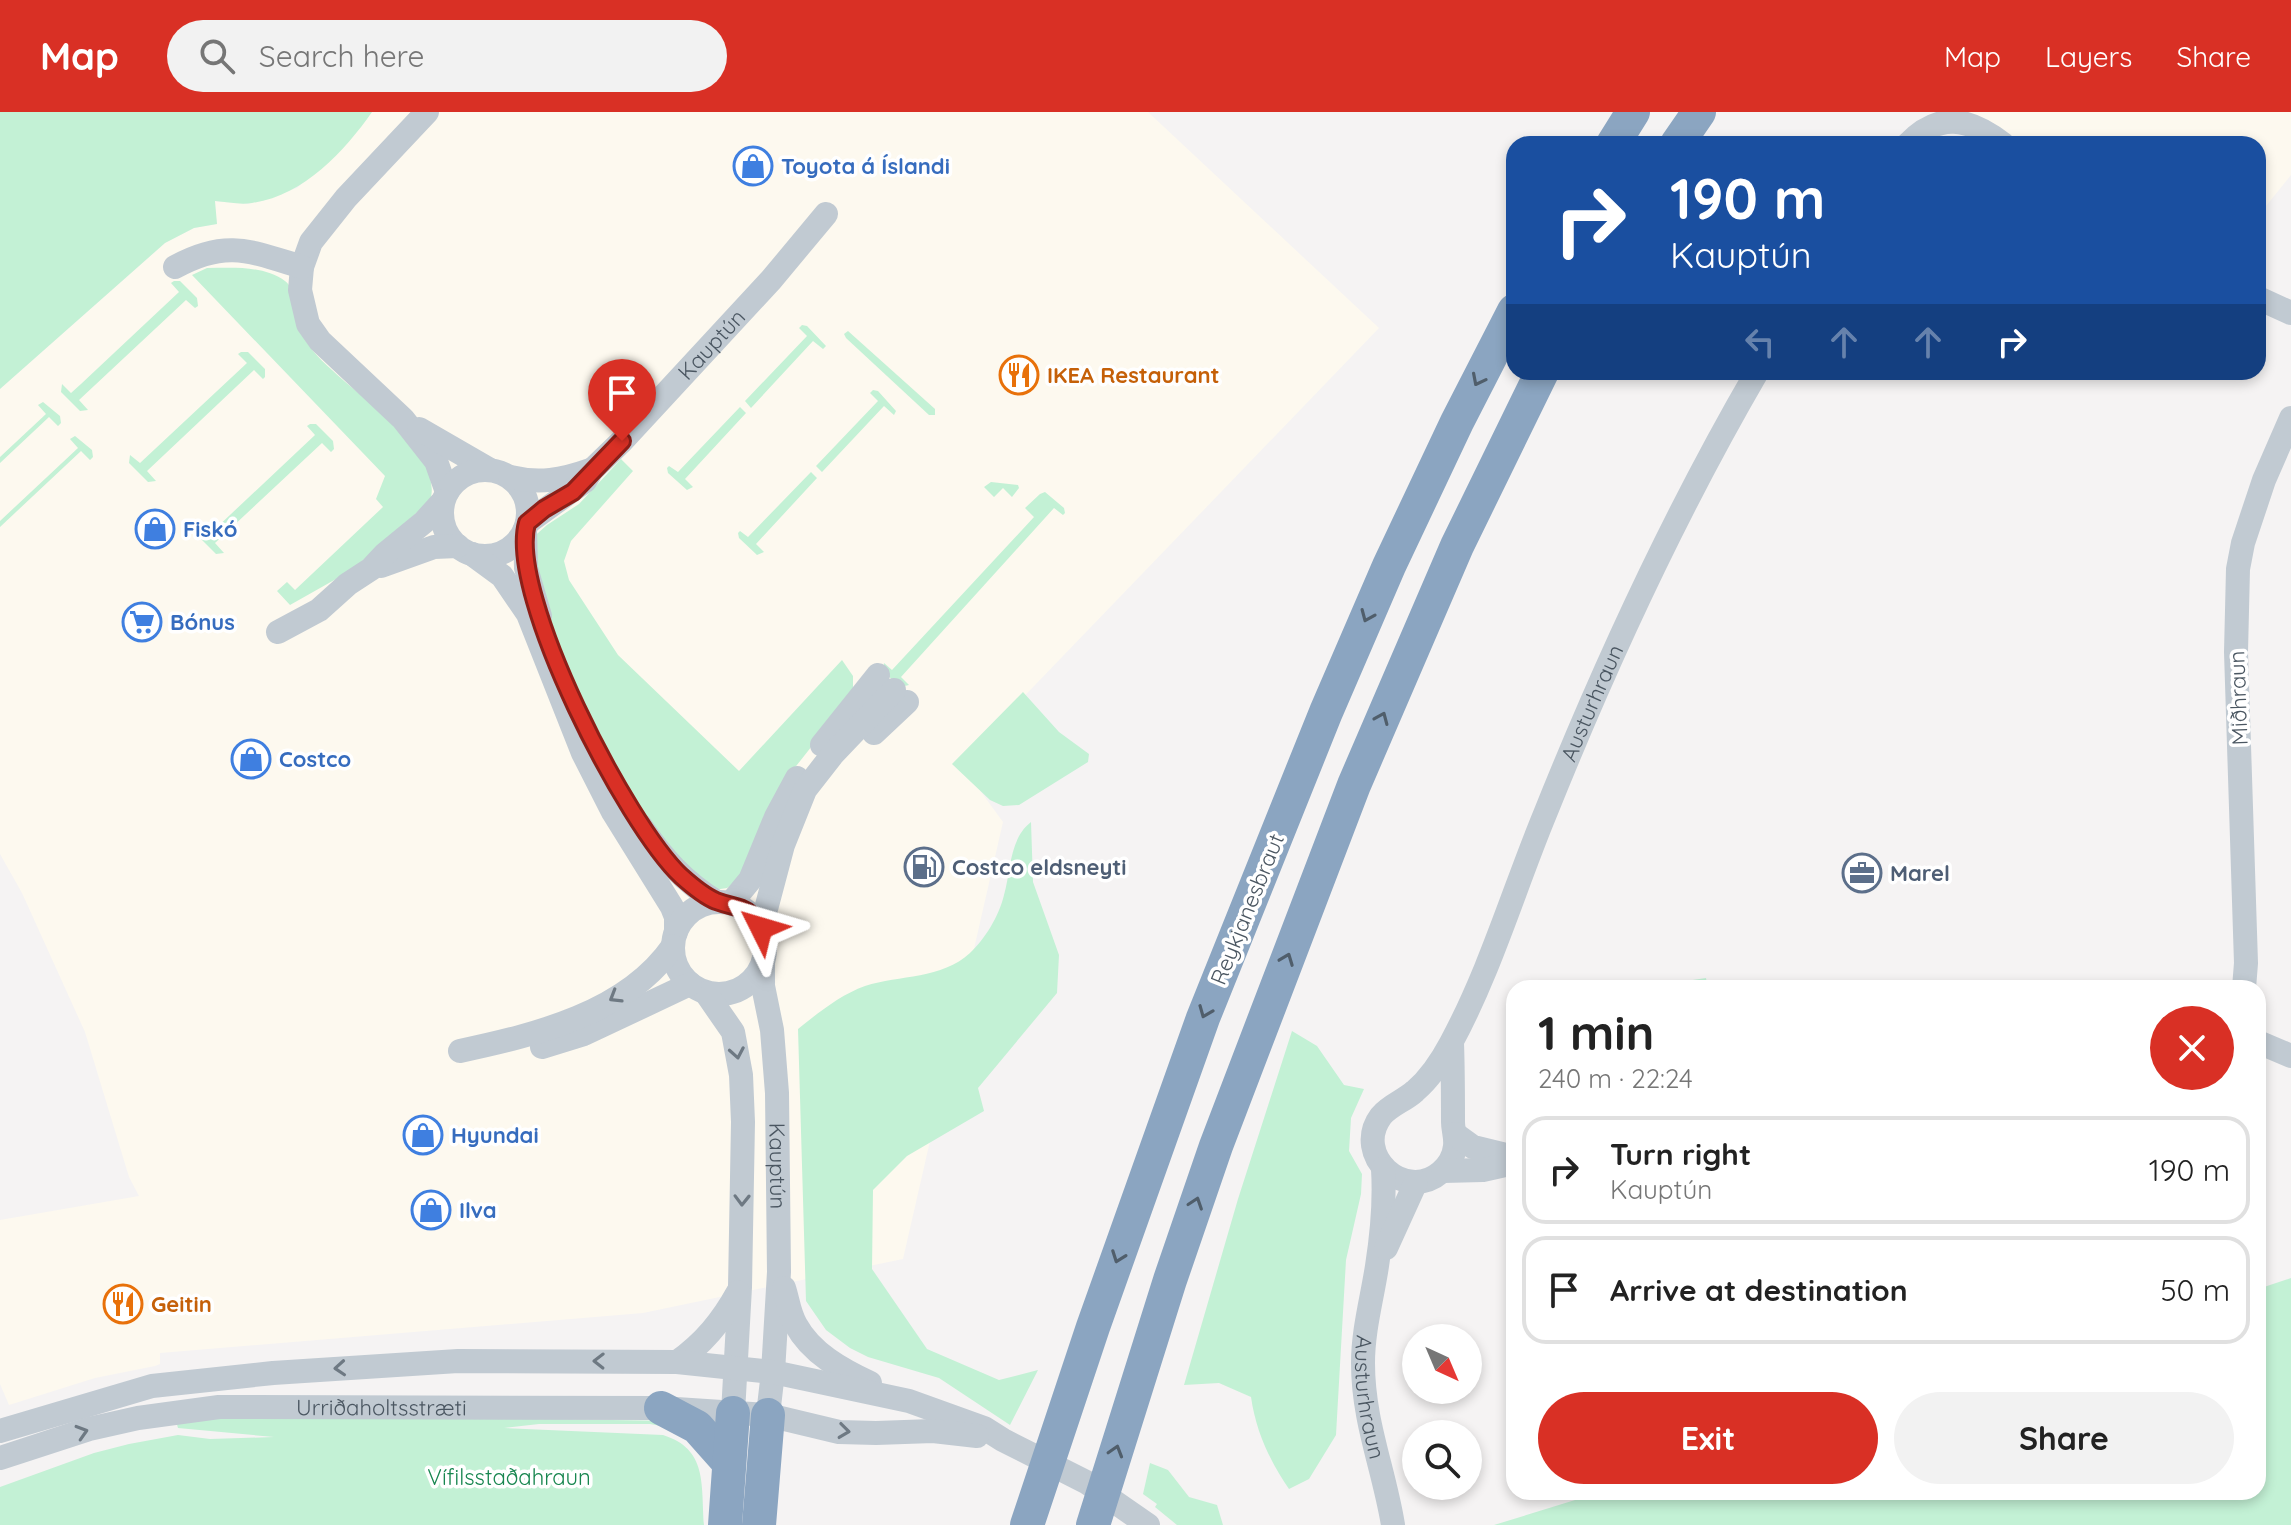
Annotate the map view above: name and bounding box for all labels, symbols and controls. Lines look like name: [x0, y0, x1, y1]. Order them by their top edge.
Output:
search box: [167, 20, 727, 92]
text: Map: [40, 32, 119, 80]
icon: search: [195, 34, 239, 78]
text: Search here: [259, 37, 424, 75]
text: Map: [1944, 39, 2001, 74]
text: Layers: [2045, 39, 2132, 74]
text: Share: [2176, 39, 2251, 74]
shop icon: Toyota á Íslandi: [732, 145, 774, 187]
place label: Toyota á Íslandi: [781, 152, 950, 180]
text: 190 m: [1670, 163, 1825, 233]
icon: right: [1538, 168, 1642, 272]
text: Kauptún: [1670, 232, 1812, 277]
street label: Kauptún: [672, 303, 751, 386]
icon: left: [1738, 320, 1782, 364]
icon: ahead: [1822, 320, 1866, 364]
icon: ahead: [1906, 320, 1950, 364]
icon: right: [1990, 320, 2034, 364]
restaurant icon: IKEA Restaurant: [998, 354, 1040, 396]
pin: [588, 359, 656, 441]
place label: IKEA Restaurant: [1047, 361, 1220, 389]
icon: arrive: [600, 371, 644, 415]
one-way arrow: [1472, 372, 1487, 387]
shop icon: Fiskó: [134, 508, 176, 550]
place label: Fiskó: [183, 515, 237, 543]
supermarket icon: Bónus: [121, 601, 163, 643]
one-way arrow: [1361, 607, 1377, 622]
place label: Bónus: [170, 608, 235, 636]
street label: Austurhraun: [1554, 640, 1629, 765]
street label: Miðhraun: [2222, 650, 2254, 746]
one-way arrow: [1373, 712, 1389, 726]
shop icon: Costco: [230, 738, 272, 780]
place label: Costco: [279, 745, 351, 773]
street label: Reykjanesbraut: [1204, 829, 1290, 989]
fuel station icon: Costco eldsneyti: [903, 846, 945, 888]
office icon: Marel: [1841, 852, 1883, 894]
place label: Costco eldsneyti: [952, 853, 1127, 881]
place label: Marel: [1890, 859, 1950, 887]
position arrow: [719, 886, 803, 970]
one-way arrow: [1277, 953, 1294, 967]
one-way arrow: [609, 987, 624, 1002]
text: 1 min: [1538, 1002, 1654, 1062]
one-way arrow: [1199, 1004, 1215, 1018]
button: close: [2150, 1006, 2234, 1090]
one-way arrow: [728, 1047, 745, 1060]
text: 240 m · 22:24: [1538, 1062, 1693, 1095]
shop icon: Hyundai: [402, 1114, 444, 1156]
place label: Hyundai: [451, 1121, 539, 1149]
street label: Kauptún: [763, 1122, 792, 1209]
text: Turn right: [1610, 1135, 1751, 1173]
icon: right: [1542, 1148, 1586, 1192]
text: 190 m: [2149, 1151, 2230, 1189]
text: Kauptún: [1610, 1173, 1712, 1206]
shop icon: Ilva: [410, 1189, 452, 1231]
one-way arrow: [733, 1194, 751, 1207]
place label: Ilva: [459, 1196, 497, 1224]
one-way arrow: [1187, 1197, 1203, 1211]
one-way arrow: [1111, 1249, 1128, 1263]
icon: arrive: [1542, 1268, 1586, 1312]
text: Arrive at destination: [1610, 1271, 1908, 1309]
text: 50 m: [2160, 1271, 2230, 1309]
restaurant icon: Geitin: [102, 1283, 144, 1325]
place label: Geitin: [151, 1290, 212, 1318]
north arrow: [1402, 1324, 1482, 1404]
map controls: [1402, 1324, 1482, 1500]
street label: Austurhraun: [1349, 1334, 1391, 1462]
one-way arrow: [592, 1352, 605, 1370]
one-way arrow: [333, 1359, 346, 1376]
button: Exit: [1538, 1392, 1878, 1484]
button: Share: [1894, 1392, 2234, 1484]
street label: Urriðaholtsstræti: [296, 1393, 467, 1422]
button: search: [1402, 1420, 1482, 1500]
one-way arrow: [838, 1423, 851, 1440]
one-way arrow: [75, 1425, 89, 1441]
one-way arrow: [1107, 1444, 1123, 1458]
park label: Vífilsstaðahraun: [427, 1463, 591, 1491]

